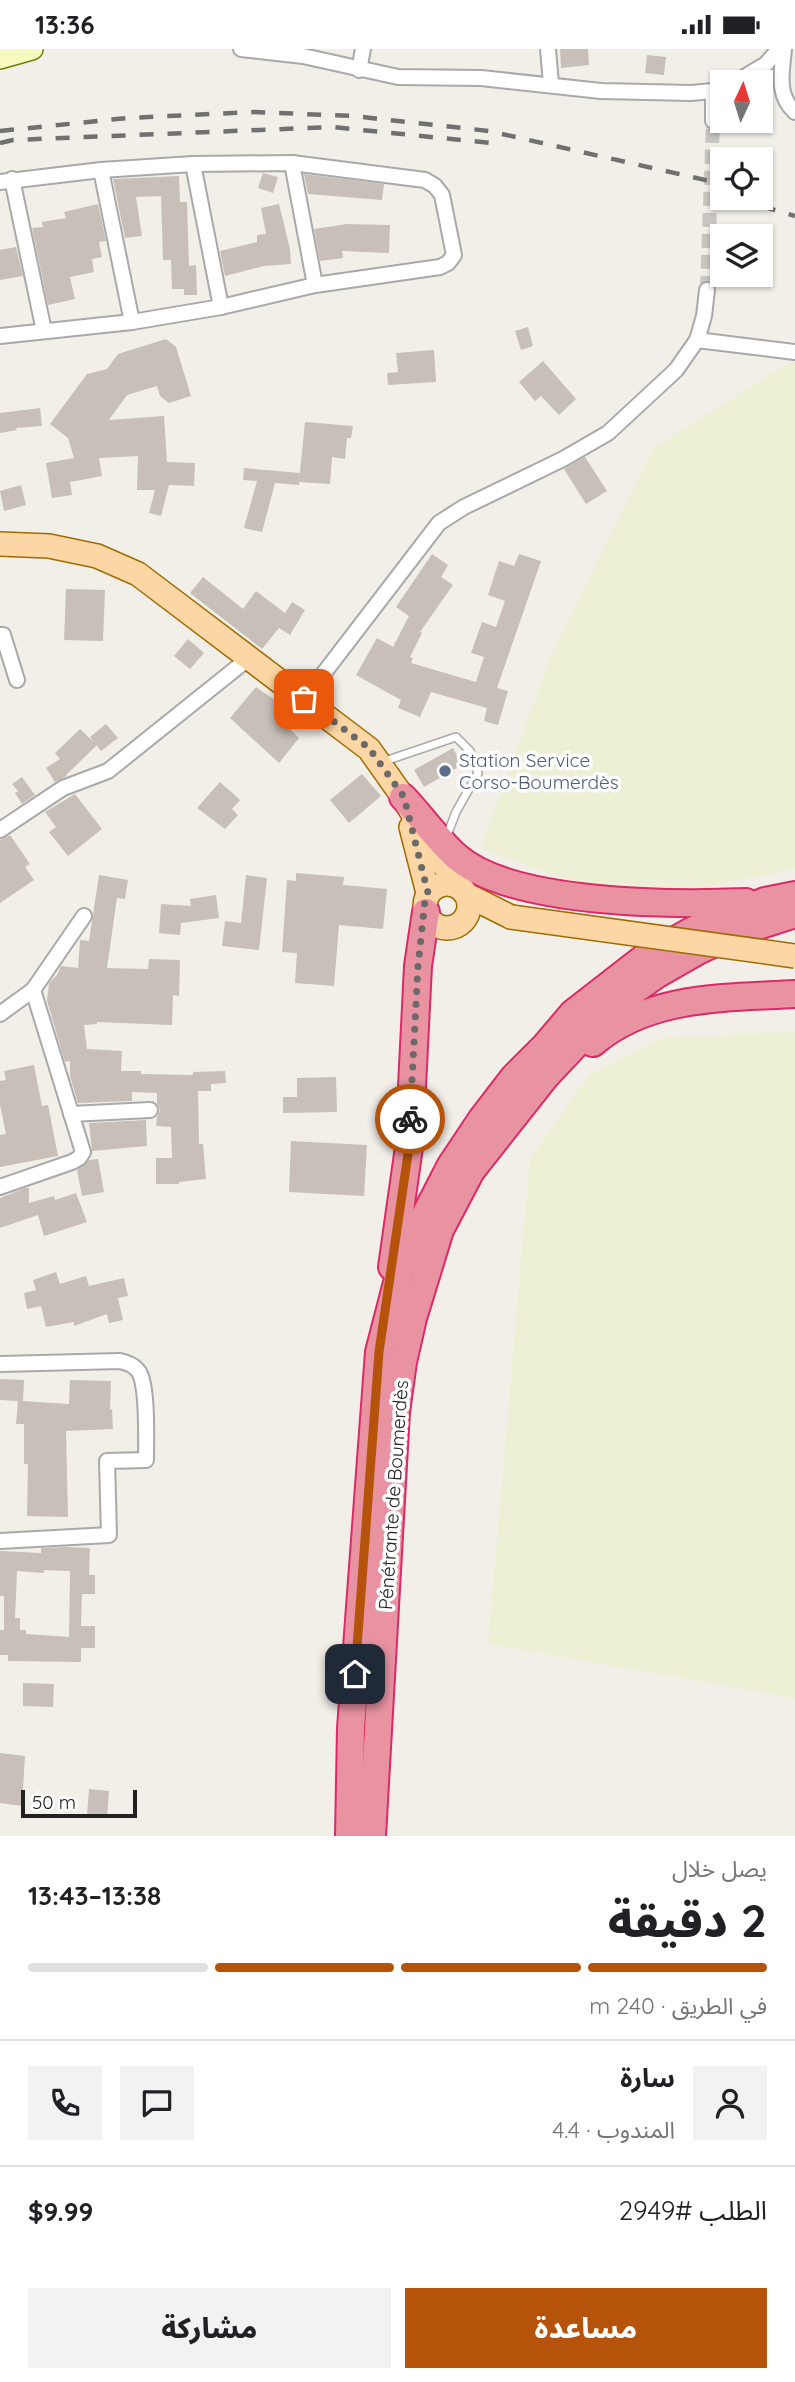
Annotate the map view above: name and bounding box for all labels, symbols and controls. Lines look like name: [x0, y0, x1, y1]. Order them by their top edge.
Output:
text: 13:36: [35, 8, 95, 41]
north arrow: [710, 70, 774, 133]
map controls: [710, 70, 773, 287]
button: locate: [710, 147, 773, 210]
button: layers: [710, 224, 773, 287]
pin: [274, 669, 334, 729]
icon: bag: [285, 680, 323, 718]
place label: Station Service Corso-Boumerdès: [459, 748, 619, 794]
marker: Station Service Corso-Boumerdès: [437, 763, 453, 779]
courier: [375, 1084, 445, 1154]
icon: bike: [391, 1100, 429, 1138]
street label: Pénétrante de Boumerdès: [373, 1379, 413, 1611]
pin: [325, 1644, 385, 1704]
icon: home: [336, 1655, 374, 1693]
scale bar: [21, 1787, 136, 1819]
text: 50 m: [32, 1790, 76, 1814]
text: يصل خلال: [672, 1854, 767, 1883]
text: 13:38–13:43: [28, 1879, 161, 1912]
text: 2 دقيقة: [608, 1891, 767, 1949]
text: في الطريق · 240 m: [589, 1991, 767, 2020]
text: سارة: [620, 2061, 675, 2094]
button: phone: [28, 2066, 102, 2140]
button: chat: [120, 2066, 194, 2140]
button: person: [693, 2066, 767, 2140]
text: المندوب · 4.4: [552, 2115, 675, 2144]
text: الطلب #2949: [619, 2194, 767, 2227]
text: $9.99: [28, 2195, 93, 2228]
button: مشاركة: [28, 2288, 391, 2368]
button: مساعدة: [405, 2288, 767, 2368]

